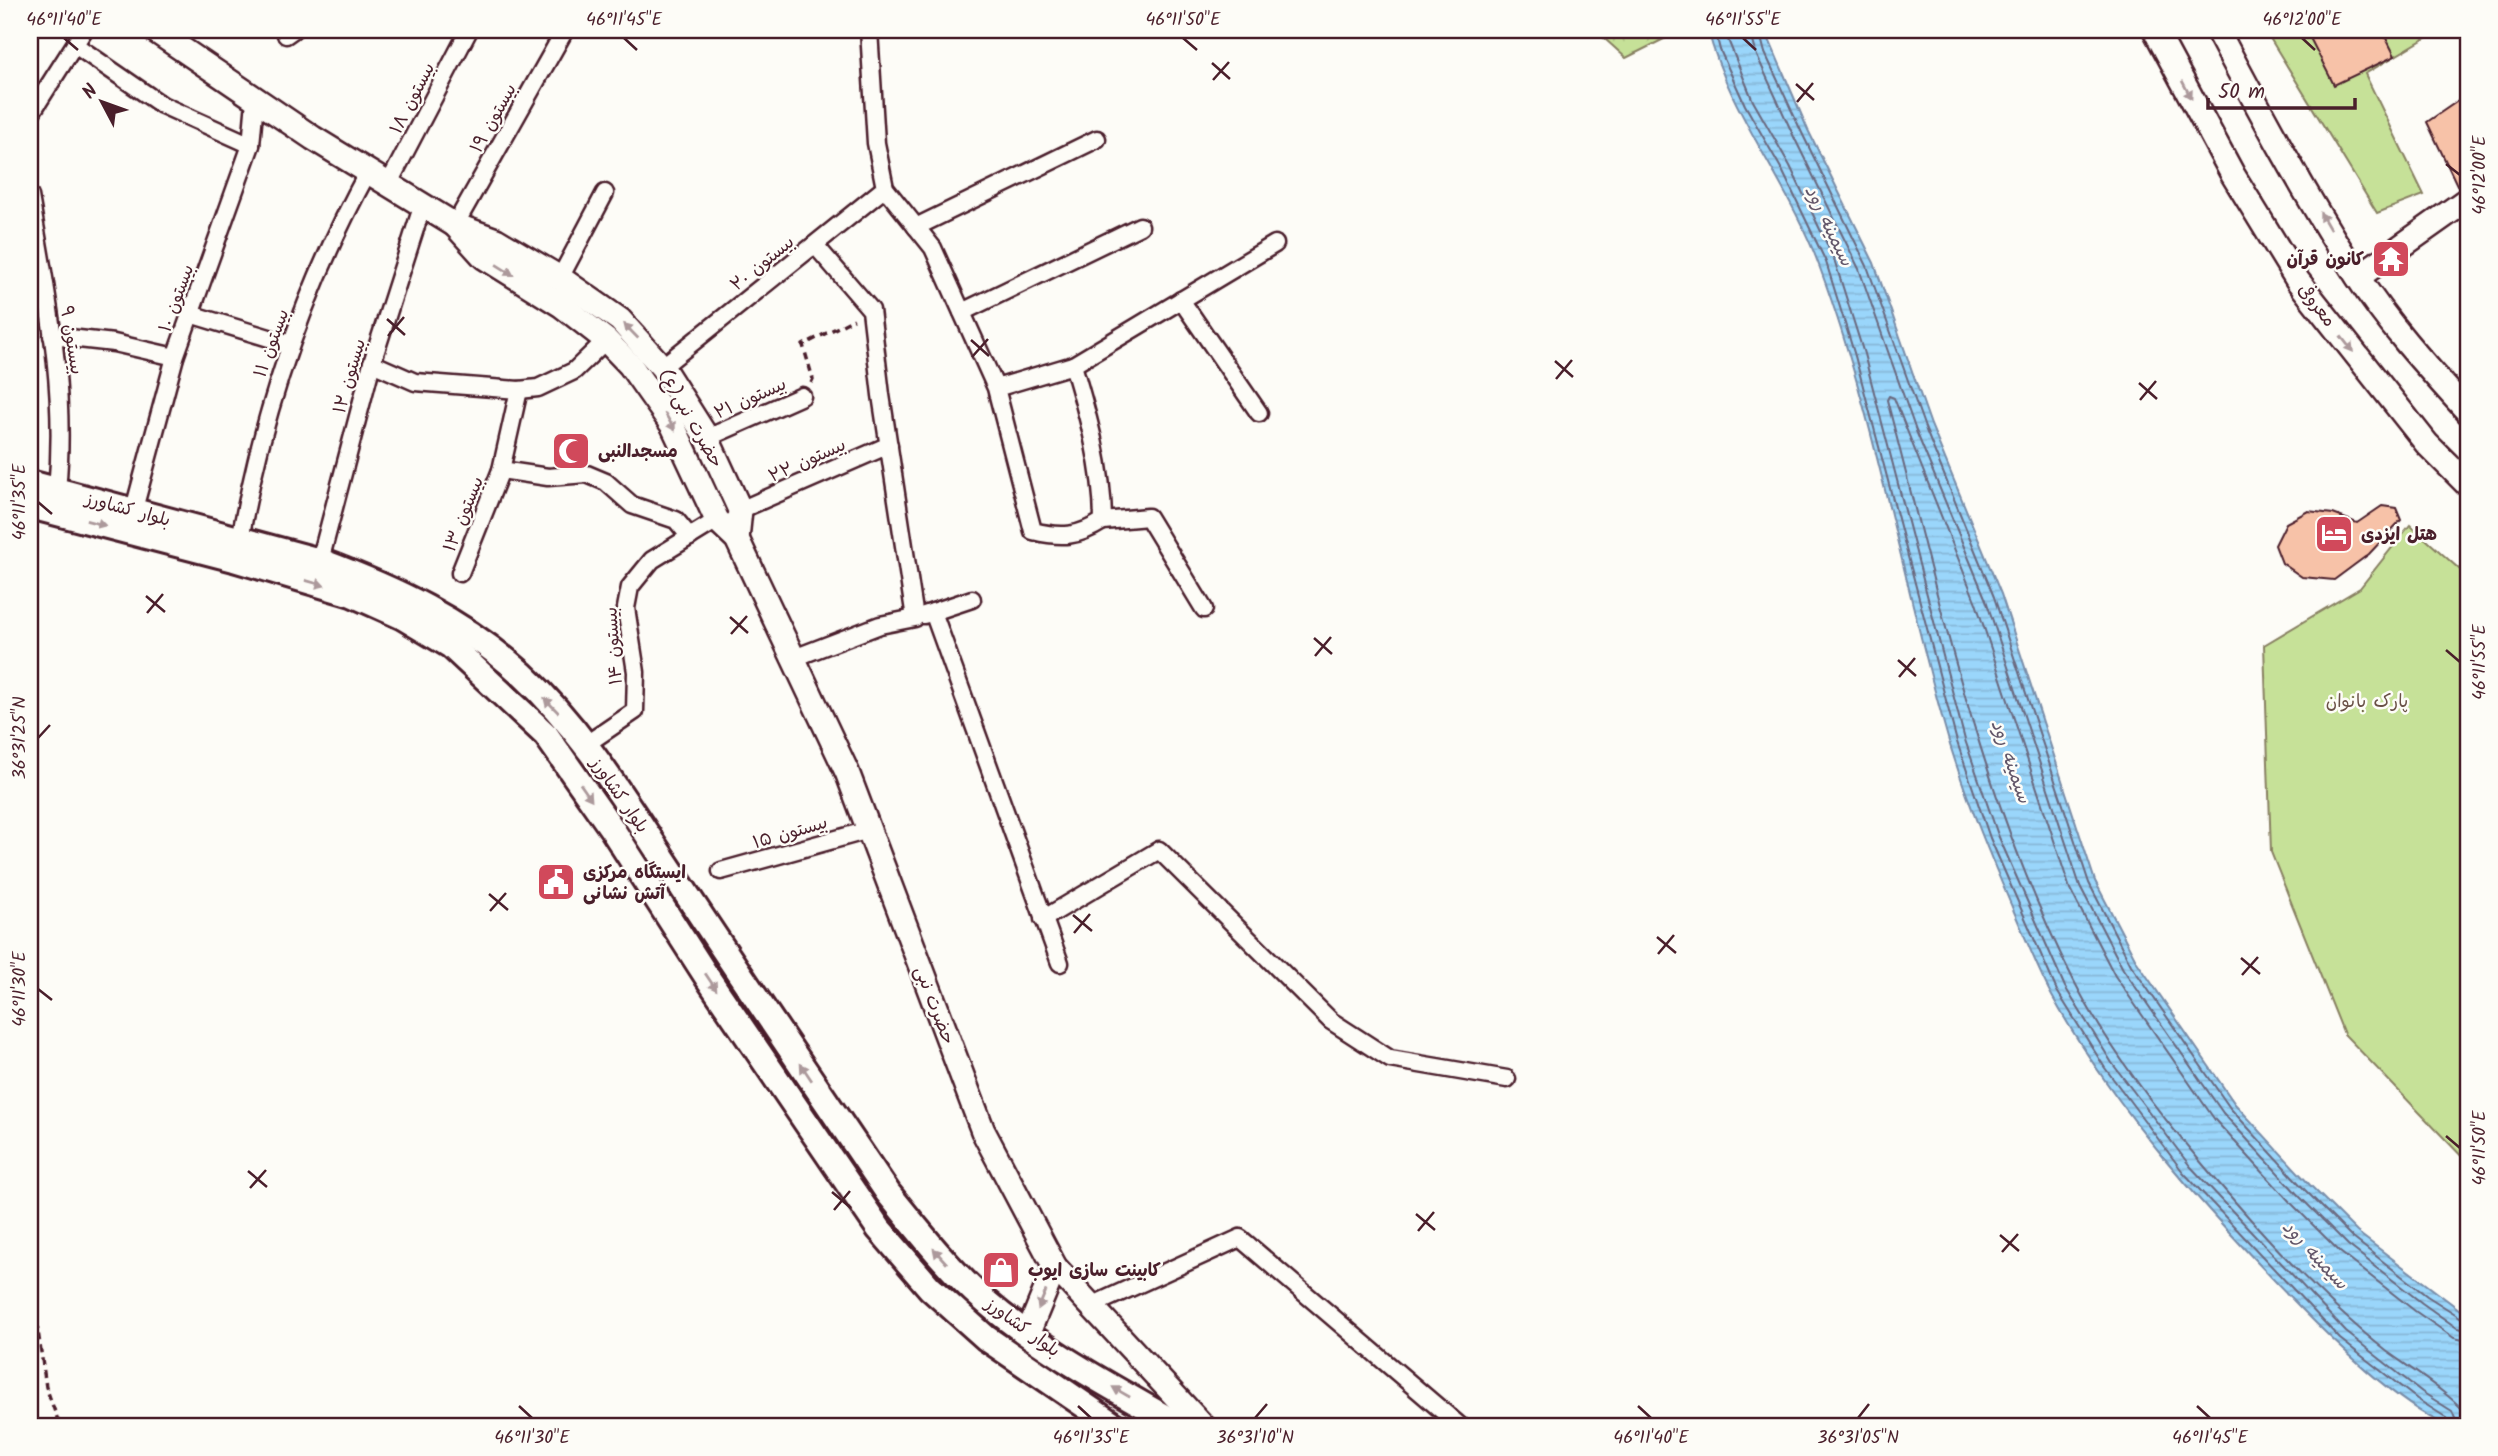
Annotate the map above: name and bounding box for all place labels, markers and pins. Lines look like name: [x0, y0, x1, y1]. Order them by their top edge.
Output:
temple icon: کانون قرآن: [2370, 238, 2412, 280]
place label: کانون قرآن: [2286, 246, 2364, 275]
mosque icon: مسجدالنبی: [550, 430, 592, 472]
place label: مسجدالنبی: [598, 438, 678, 467]
hotel icon: هتل ایزدی: [2313, 513, 2355, 555]
place label: هتل ایزدی: [2361, 521, 2437, 550]
place label: ایستگاه مرکزی آتش نشانی: [583, 859, 686, 909]
public building icon: ایستگاه مرکزی آتش نشانی: [535, 861, 577, 903]
shop icon: کابینت سازی ایوب: [980, 1249, 1022, 1291]
place label: کابینت سازی ایوب: [1028, 1257, 1161, 1286]

